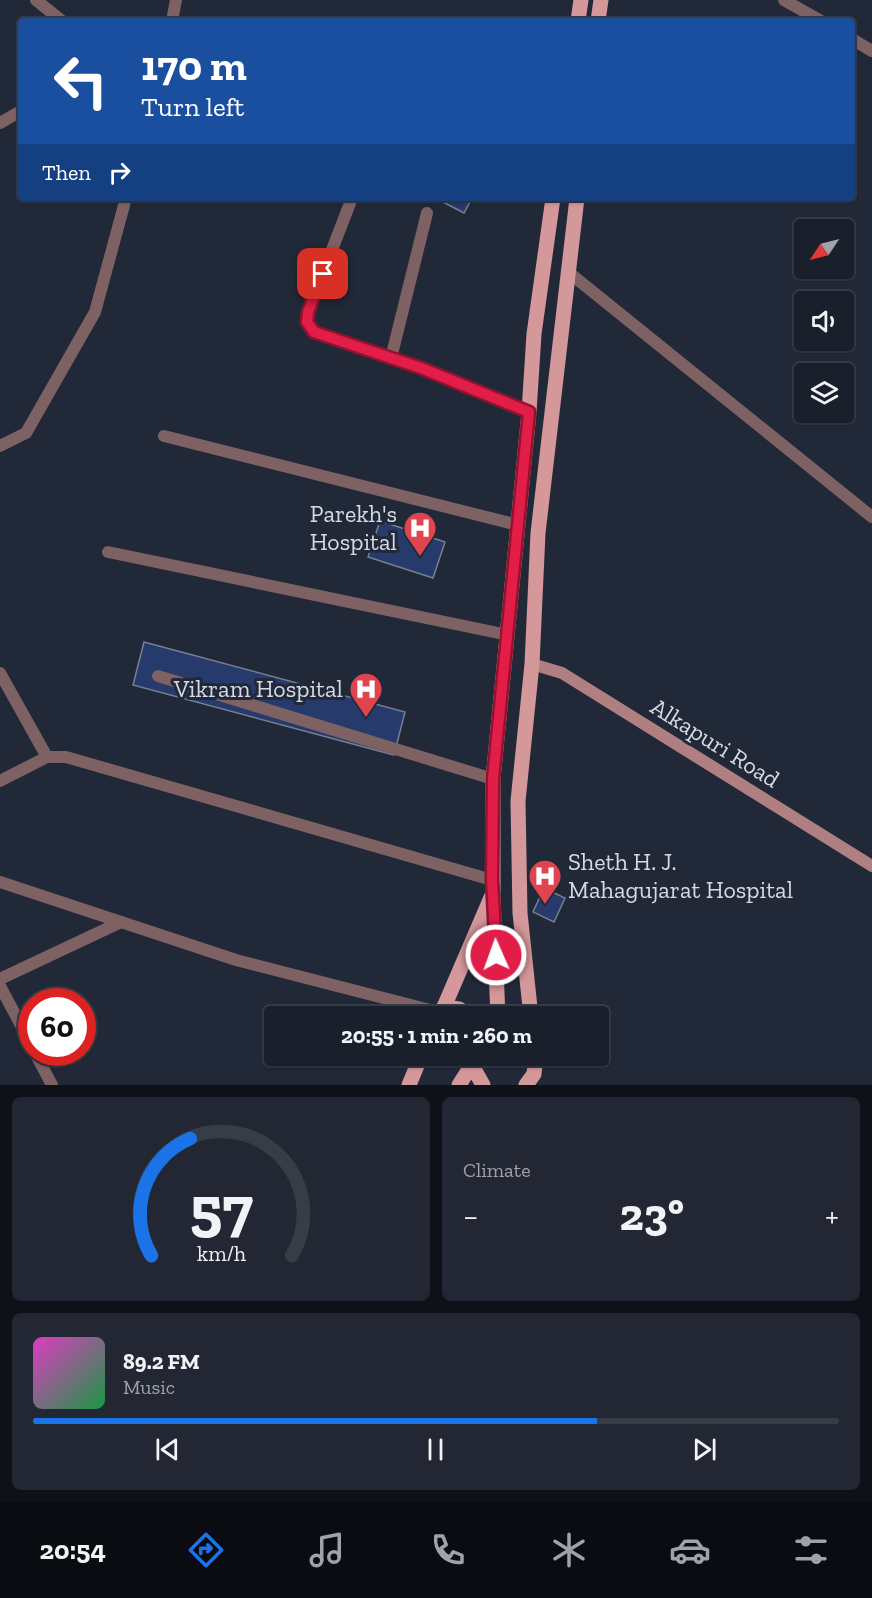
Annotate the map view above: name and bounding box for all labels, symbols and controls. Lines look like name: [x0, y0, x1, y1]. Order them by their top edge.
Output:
text: 170 m: [141, 40, 247, 91]
icon: left: [42, 42, 120, 120]
text: Turn left: [141, 91, 244, 123]
icon: right: [103, 156, 136, 189]
text: Then: [42, 159, 91, 186]
north arrow: [794, 219, 854, 279]
map controls: [794, 219, 854, 423]
pin: [297, 248, 348, 299]
icon: arrive: [306, 257, 339, 290]
button: sound: [794, 291, 854, 351]
button: layers: [794, 363, 854, 423]
place label: Parekh's Hospital: [310, 499, 397, 556]
hospital icon: Parekh's Hospital: [402, 510, 438, 557]
hospital icon: Vikram Hospital: [348, 671, 384, 718]
place label: Vikram Hospital: [173, 674, 343, 703]
street label: Alkapuri Road: [645, 691, 785, 794]
place label: Sheth H. J. Mahagujarat Hospital: [568, 847, 793, 904]
hospital icon: Sheth H. J. Mahagujarat Hospital: [527, 858, 563, 905]
position arrow: [464, 923, 528, 987]
speed limit sign: 60: [18, 988, 96, 1066]
text: 20:55 · 1 min · 260 m: [341, 1022, 532, 1049]
text: Climate: [463, 1158, 531, 1182]
text: 57: [189, 1171, 253, 1246]
text: 23°: [620, 1188, 684, 1242]
text: −: [463, 1196, 478, 1235]
text: +: [825, 1196, 839, 1235]
text: km/h: [197, 1241, 245, 1266]
text: 89.2 FM: [123, 1348, 200, 1375]
text: Music: [123, 1375, 175, 1399]
icon: previous: [151, 1433, 184, 1466]
icon: pause: [419, 1433, 452, 1466]
icon: next: [688, 1433, 721, 1466]
icon: directions: [185, 1529, 227, 1571]
icon: music: [306, 1529, 348, 1571]
icon: phone: [427, 1529, 469, 1571]
icon: climate: [548, 1529, 590, 1571]
icon: car: [669, 1529, 711, 1571]
icon: filters: [790, 1529, 832, 1571]
text: 20:54: [40, 1534, 106, 1566]

